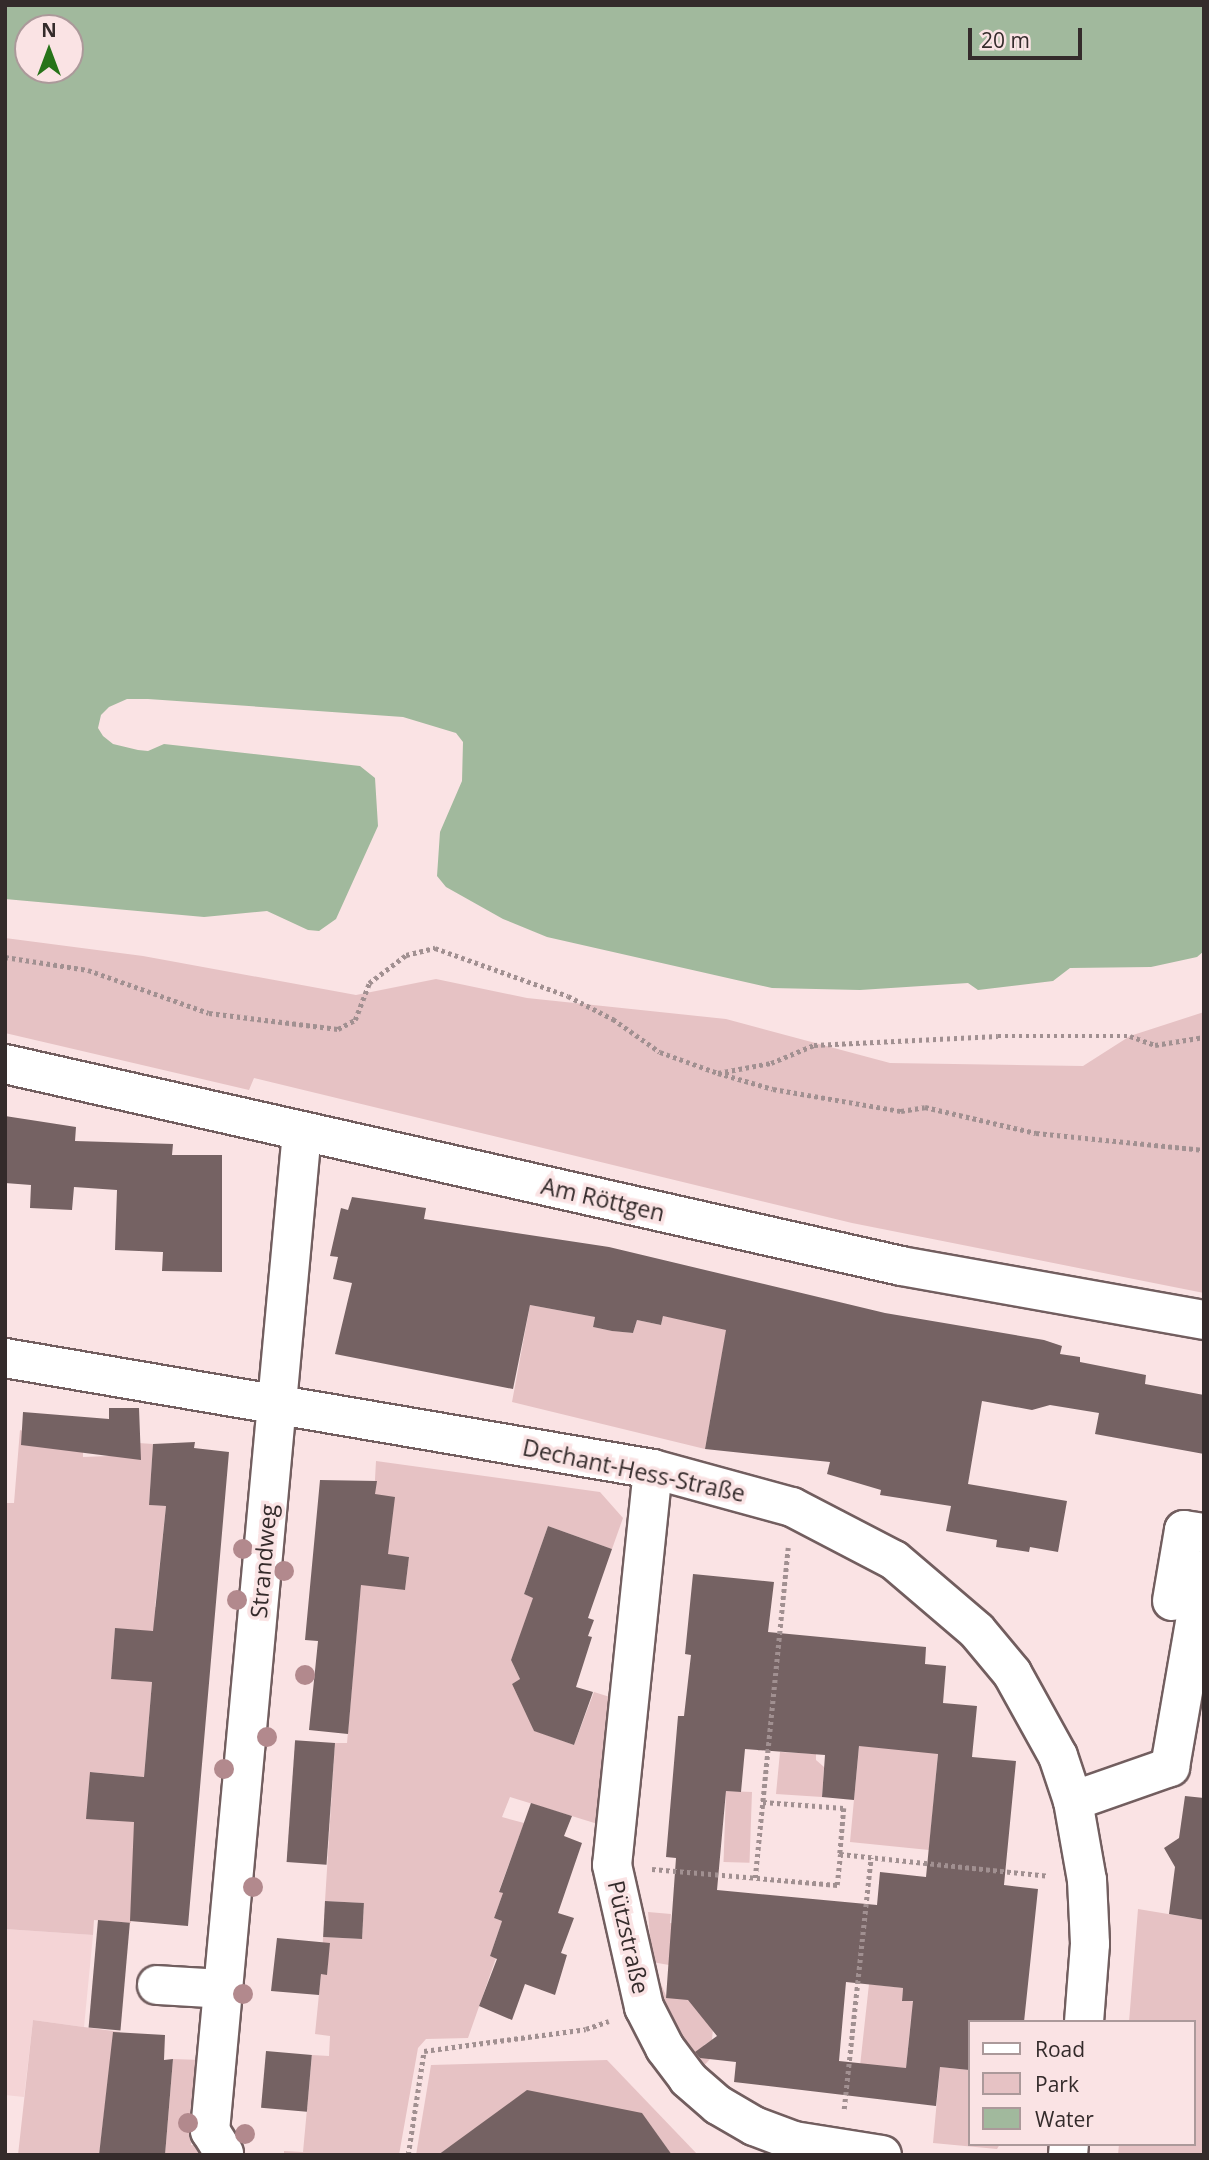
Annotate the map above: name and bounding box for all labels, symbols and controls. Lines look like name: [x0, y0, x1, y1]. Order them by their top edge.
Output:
north arrow: [14, 14, 84, 84]
scale bar: [971, 14, 1085, 58]
text: N: [41, 17, 57, 43]
text: 20 m: [981, 26, 1030, 54]
street label: Am Röttgen: [539, 1171, 667, 1227]
street label: Dechant-Hess-Straße: [520, 1433, 748, 1507]
street label: Strandweg: [244, 1503, 282, 1619]
street label: Pützstraße: [603, 1878, 655, 1996]
legend: [968, 2020, 1195, 2146]
text: Road: [1035, 2035, 1085, 2063]
text: Park: [1035, 2070, 1079, 2098]
text: Water: [1035, 2105, 1094, 2133]

